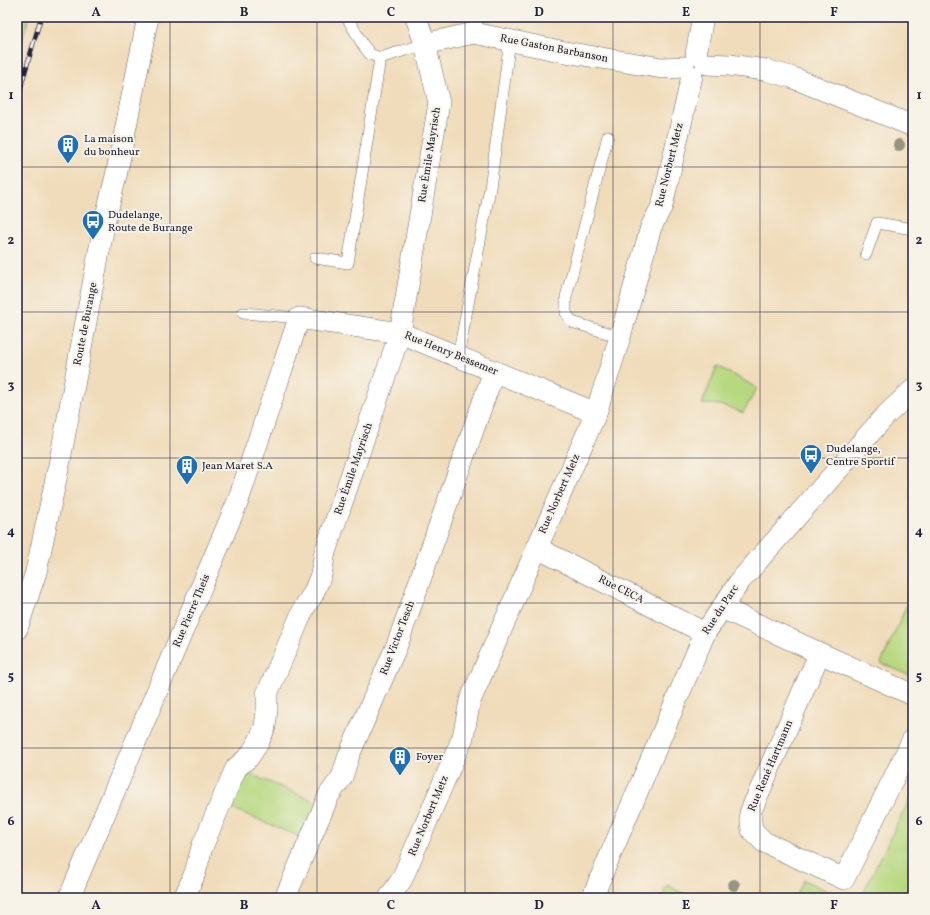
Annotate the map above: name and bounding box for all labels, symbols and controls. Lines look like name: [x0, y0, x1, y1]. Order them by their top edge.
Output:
text: A: [91, 4, 101, 22]
text: B: [240, 4, 249, 22]
text: C: [387, 4, 395, 22]
text: D: [534, 4, 544, 22]
text: E: [682, 4, 690, 22]
text: F: [830, 4, 838, 22]
street label: Rue Gaston Barbanson: [499, 31, 610, 67]
text: 1: [8, 87, 14, 105]
text: 1: [916, 87, 922, 105]
street label: Rue Émile Mayrisch: [415, 106, 445, 204]
street label: Rue Norbert Metz: [652, 121, 688, 209]
building icon: La maison du bonheur: [55, 132, 81, 165]
place label: La maison du bonheur: [84, 132, 140, 160]
bus stop icon: Dudelange, Route de Burange: [80, 208, 106, 241]
place label: Dudelange, Route de Burange: [108, 208, 193, 236]
text: 2: [8, 232, 15, 250]
text: 2: [916, 232, 923, 250]
street label: Route de Burange: [71, 281, 101, 367]
street label: Rue Henry Bessemer: [402, 328, 500, 380]
text: 3: [8, 377, 15, 395]
text: 3: [916, 377, 923, 395]
street label: Rue Émile Mayrisch: [331, 420, 377, 517]
bus stop icon: Dudelange, Centre Sportif: [798, 442, 824, 475]
place label: Dudelange, Centre Sportif: [826, 442, 896, 470]
street label: Rue Norbert Metz: [536, 451, 585, 536]
building icon: Jean Maret S.A: [174, 453, 200, 486]
place label: Jean Maret S.A: [202, 459, 273, 474]
text: 4: [7, 523, 15, 541]
text: 4: [915, 523, 923, 541]
street label: Rue Pierre Theis: [170, 572, 214, 650]
street label: Rue CECA: [595, 572, 647, 608]
street label: Rue du Parc: [699, 582, 743, 638]
street label: Rue Victor Tesch: [377, 598, 419, 678]
text: 5: [8, 668, 14, 686]
text: 5: [916, 668, 922, 686]
street label: Rue René Hartmann: [745, 717, 797, 814]
building icon: Foyer: [387, 744, 413, 777]
place label: Foyer: [416, 750, 443, 765]
street label: Rue Norbert Metz: [405, 773, 453, 859]
text: 6: [7, 813, 15, 831]
text: 6: [915, 813, 923, 831]
text: A: [91, 897, 101, 915]
text: B: [240, 897, 249, 915]
text: C: [387, 897, 395, 915]
text: D: [534, 897, 544, 915]
text: E: [682, 897, 690, 915]
text: F: [830, 897, 838, 915]

